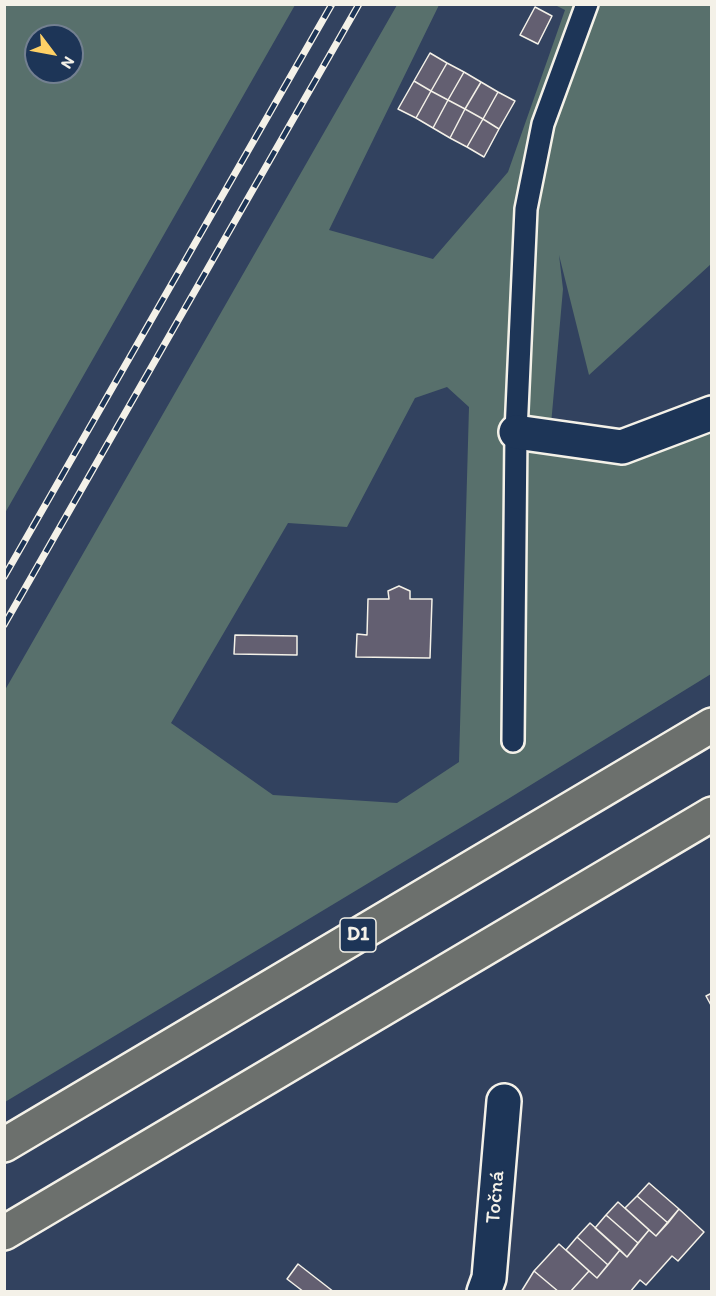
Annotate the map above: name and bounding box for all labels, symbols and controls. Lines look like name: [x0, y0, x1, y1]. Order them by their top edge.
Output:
north arrow: [24, 24, 84, 84]
text: N: [57, 53, 79, 72]
road number: D1: [340, 918, 376, 952]
street label: Točná: [481, 1169, 511, 1225]

